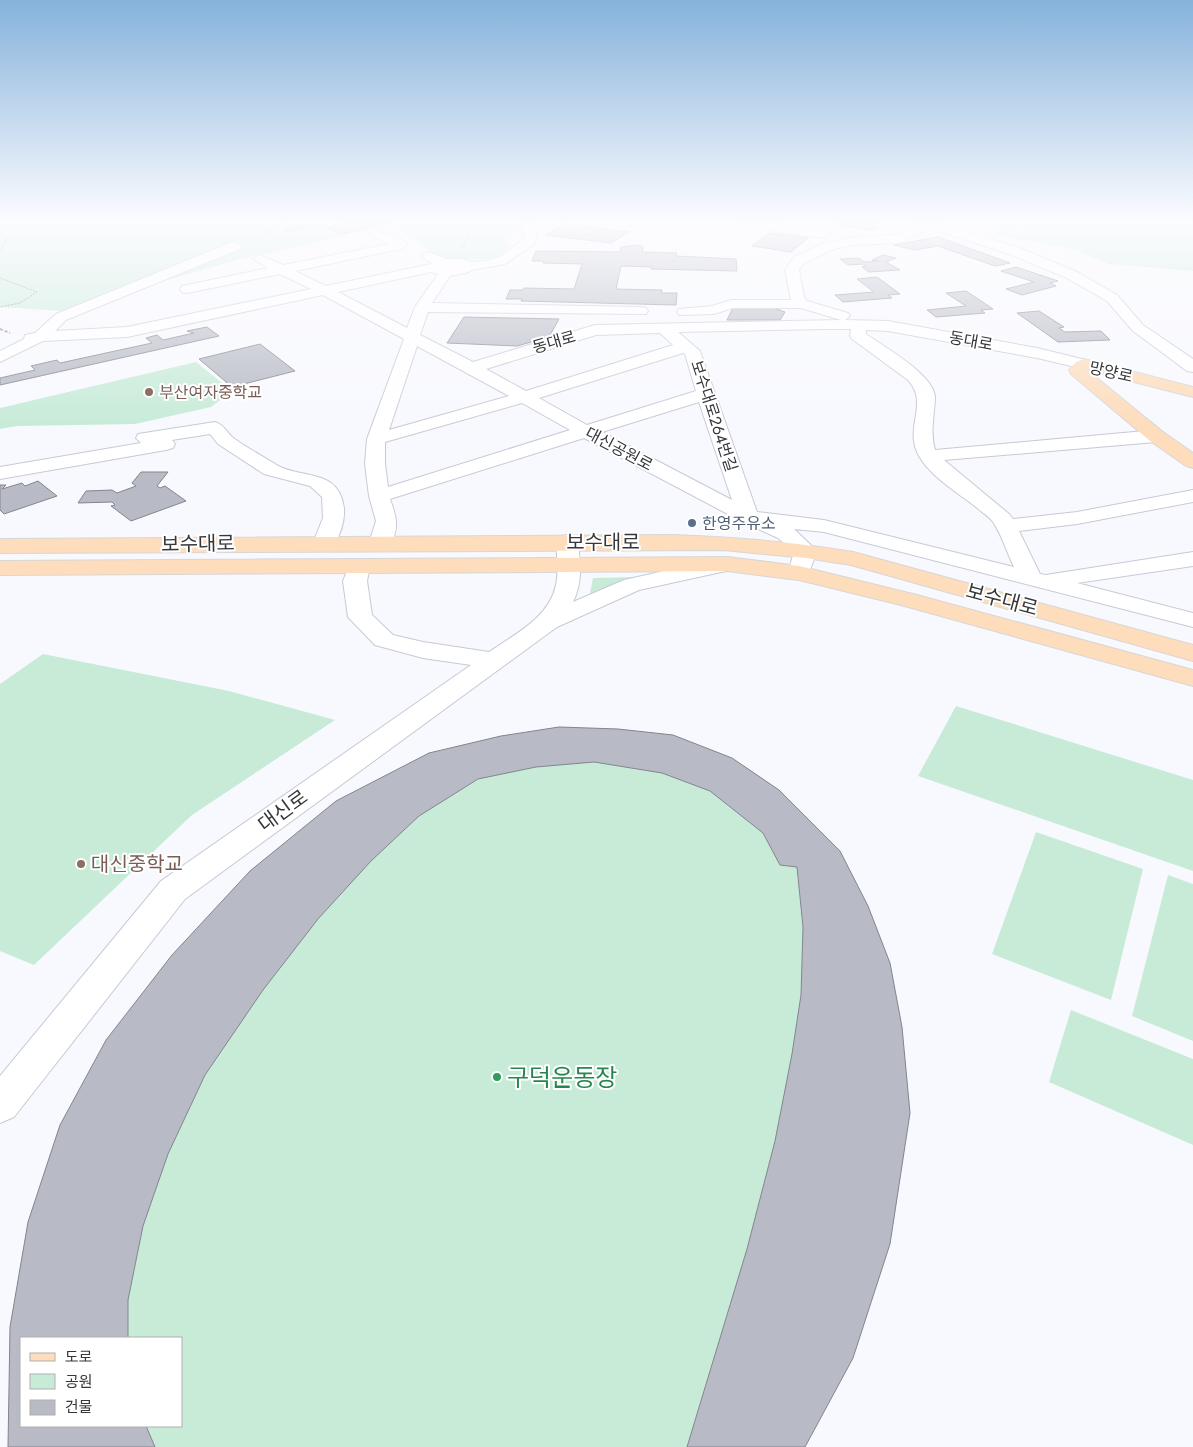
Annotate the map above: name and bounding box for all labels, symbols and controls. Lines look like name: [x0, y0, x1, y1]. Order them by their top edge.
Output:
street label: 동대로: [530, 325, 579, 359]
street label: 동대로: [947, 326, 995, 356]
street label: 망양로: [1087, 356, 1135, 388]
street label: 보수대로264번길: [685, 357, 743, 475]
place label: 부산여자중학교: [159, 381, 262, 404]
marker: 부산여자중학교: [143, 386, 155, 398]
street label: 대신공원로: [581, 422, 657, 477]
place label: 한영주유소: [702, 512, 776, 535]
marker: 한영주유소: [686, 517, 698, 529]
street label: 보수대로: [566, 528, 640, 557]
street label: 보수대로: [161, 529, 235, 559]
street label: 보수대로: [963, 576, 1041, 624]
street label: 대신로: [252, 783, 314, 839]
place label: 대신중학교: [91, 850, 183, 879]
marker: 대신중학교: [75, 858, 87, 870]
place label: 구덕운동장: [507, 1060, 617, 1095]
marker: 구덕운동장: [491, 1071, 503, 1083]
legend: [20, 1337, 182, 1427]
text: 도로: [65, 1346, 93, 1368]
text: 공원: [65, 1371, 93, 1393]
text: 건물: [65, 1396, 93, 1418]

